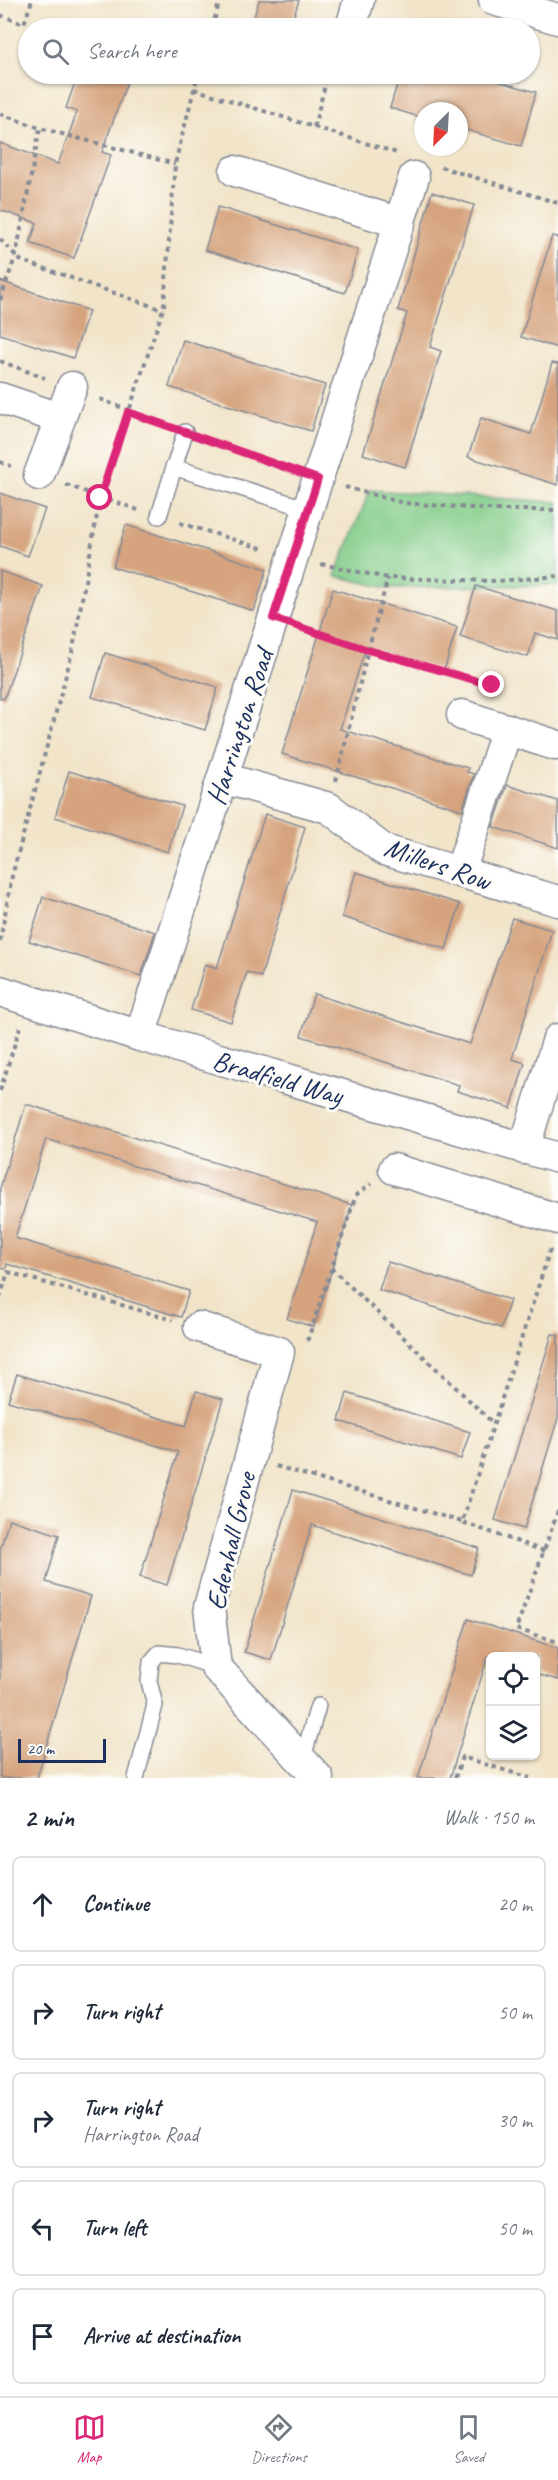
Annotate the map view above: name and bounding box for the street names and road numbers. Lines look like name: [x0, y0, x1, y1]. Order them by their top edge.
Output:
street label: Harrington Road: [198, 641, 282, 809]
street label: Millers Row: [380, 829, 498, 899]
street label: Bradfield Way: [209, 1042, 349, 1113]
street label: Edenhall Grove: [198, 1467, 264, 1613]

